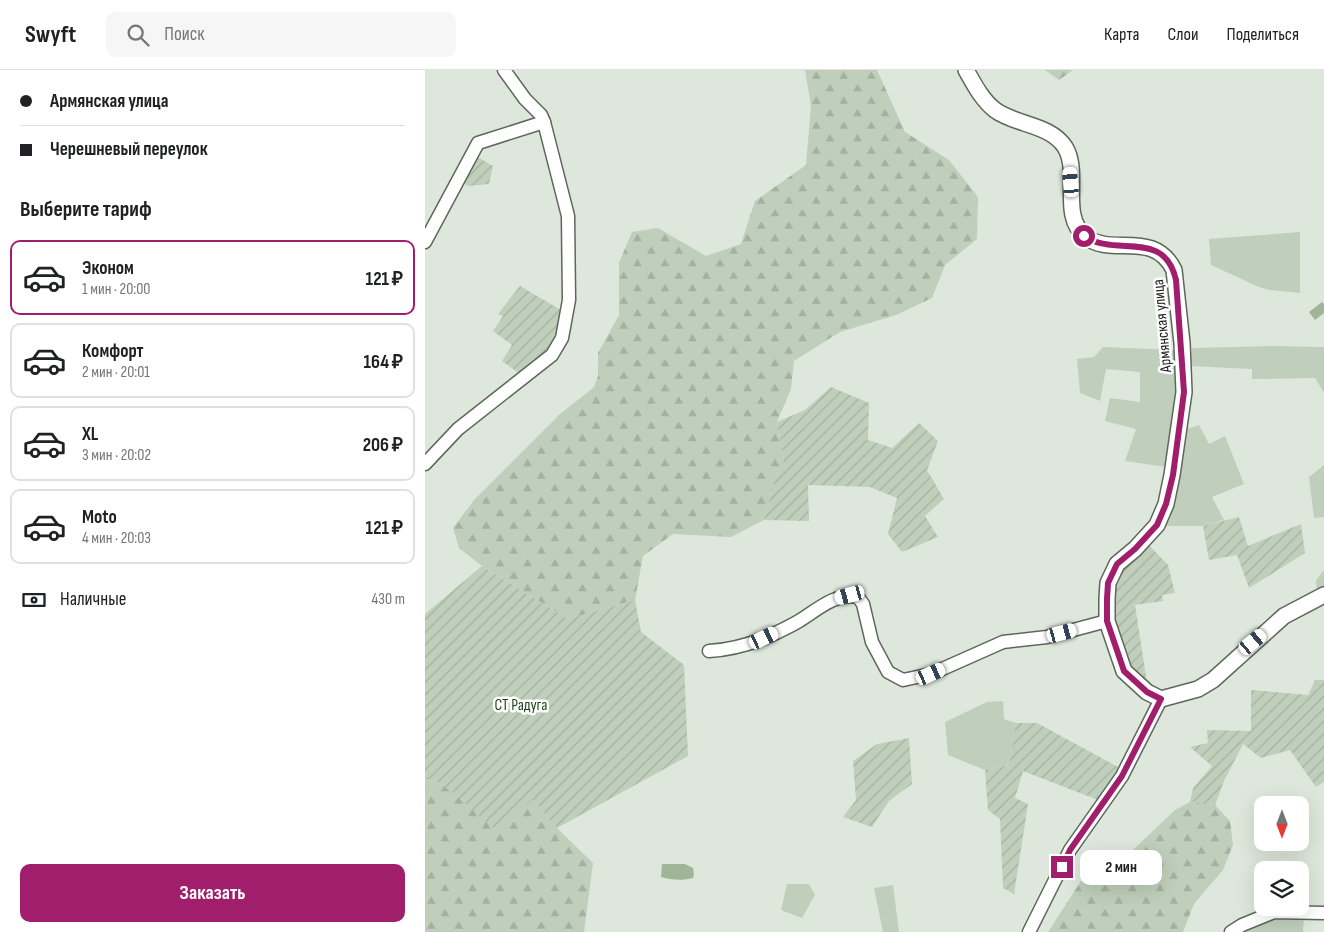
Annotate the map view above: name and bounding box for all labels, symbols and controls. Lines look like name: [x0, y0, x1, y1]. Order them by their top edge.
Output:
search box: [106, 12, 456, 57]
text: Swyft: [25, 20, 76, 49]
icon: search: [124, 21, 152, 49]
text: Поиск: [164, 23, 204, 46]
text: Карта: [1104, 24, 1140, 45]
text: Слои: [1168, 24, 1199, 45]
text: Поделиться: [1227, 24, 1299, 45]
text: Армянская улица: [50, 90, 168, 113]
text: Черешневый переулок: [50, 138, 208, 161]
car: [1062, 166, 1079, 198]
text: Выберите тариф: [20, 196, 152, 223]
route start: [1073, 225, 1095, 247]
icon: car: [22, 255, 67, 300]
text: Эконом: [82, 257, 134, 280]
text: 121 ₽: [366, 268, 403, 291]
street label: Армянская улица: [1149, 278, 1176, 374]
text: 1 мин · 20:00: [82, 280, 150, 299]
icon: car: [22, 338, 67, 383]
text: Комфорт: [82, 340, 144, 363]
text: 164 ₽: [364, 351, 403, 374]
text: 2 мин · 20:01: [82, 363, 150, 382]
icon: car: [22, 421, 67, 466]
text: XL: [82, 423, 98, 446]
text: 206 ₽: [363, 434, 403, 457]
text: 3 мин · 20:02: [82, 446, 151, 465]
icon: car: [22, 504, 67, 549]
text: Moto: [82, 506, 117, 529]
text: 121 ₽: [366, 517, 403, 540]
text: 4 мин · 20:03: [82, 529, 151, 548]
car: [833, 584, 866, 606]
icon: cash: [20, 586, 48, 614]
text: Наличные: [60, 588, 126, 611]
text: 430 m: [372, 590, 405, 609]
car: [1045, 622, 1078, 644]
car: [747, 625, 780, 651]
car: [1236, 627, 1269, 657]
car: [914, 661, 947, 687]
park label: СТ Радуга: [494, 696, 548, 715]
north arrow: [1254, 796, 1309, 851]
map controls: [1254, 796, 1309, 916]
callout: 2 мин: [1079, 850, 1162, 884]
route end: [1051, 856, 1073, 878]
text: 2 мин: [1105, 858, 1137, 877]
button: layers: [1254, 861, 1309, 916]
button: Заказать: [20, 864, 405, 922]

